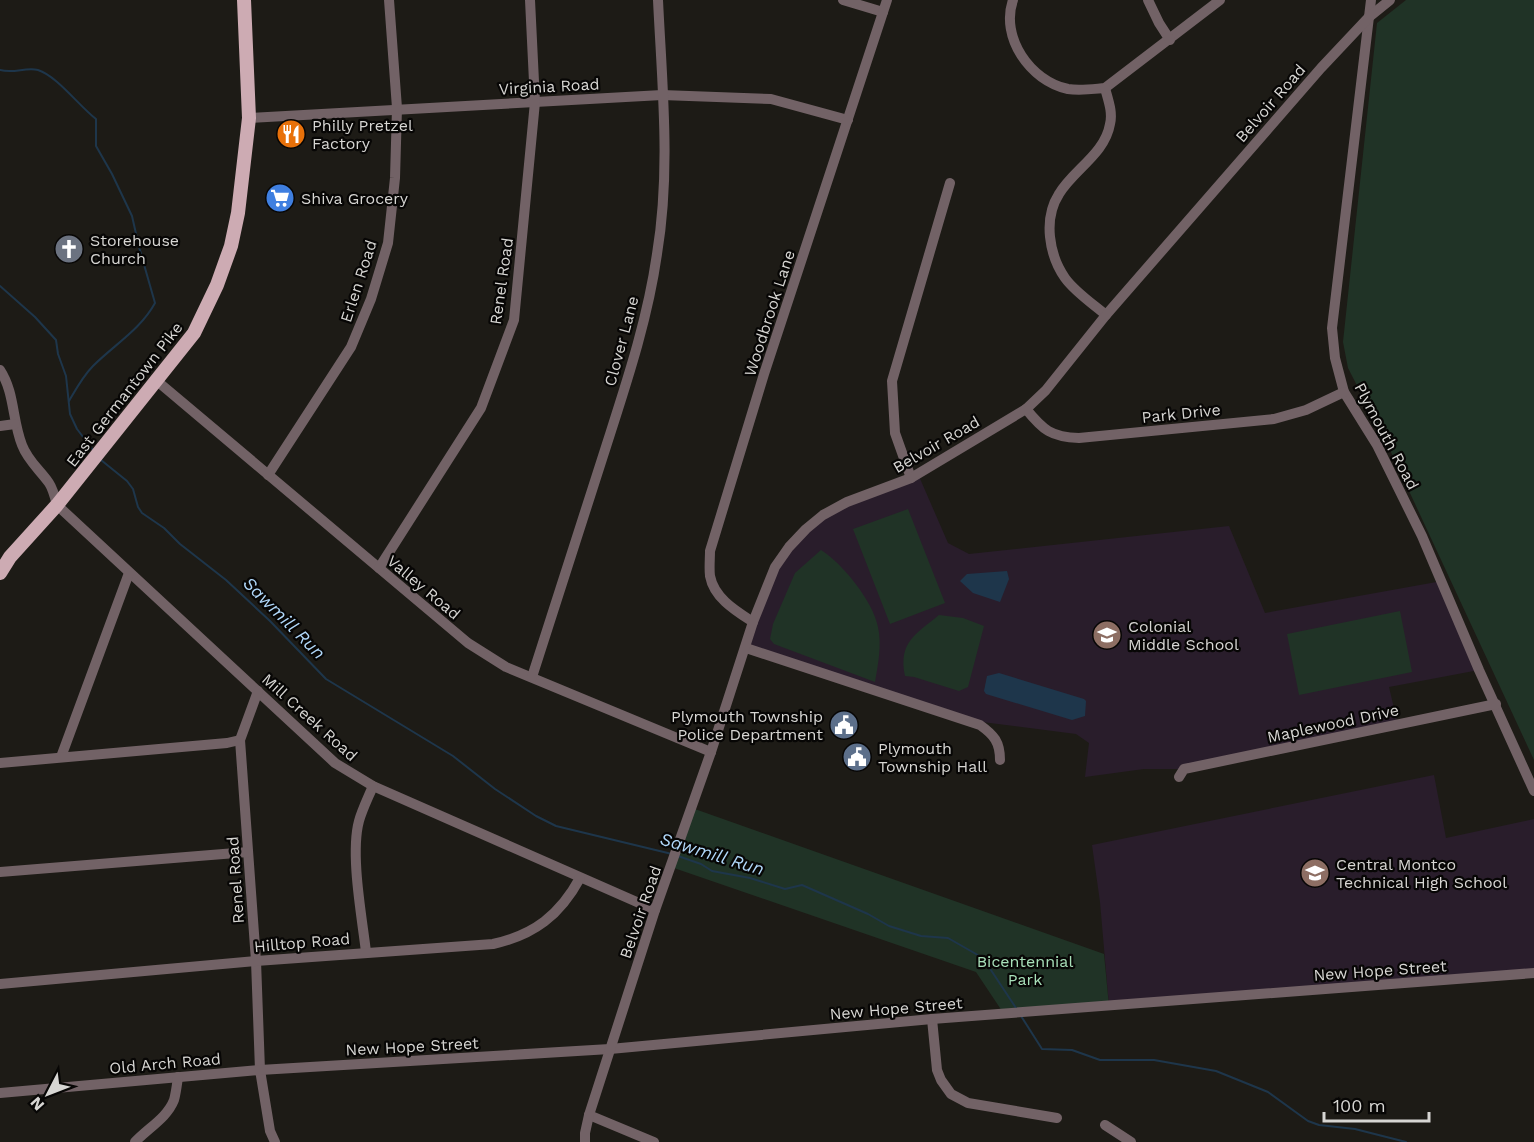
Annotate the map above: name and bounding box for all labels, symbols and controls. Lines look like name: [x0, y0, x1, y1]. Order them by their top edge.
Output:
street label: Belvoir Road: [1231, 60, 1309, 146]
street label: Virginia Road: [498, 74, 600, 99]
place label: Philly Pretzel Factory: [312, 116, 413, 153]
restaurant icon: Philly Pretzel Factory: [275, 118, 307, 150]
supermarket icon: Shiva Grocery: [264, 182, 296, 214]
place label: Shiva Grocery: [301, 189, 409, 208]
place label: Storehouse Church: [90, 231, 179, 268]
church icon: Storehouse Church: [53, 233, 85, 265]
street label: Renel Road: [486, 236, 517, 326]
street label: Erlen Road: [336, 238, 381, 325]
street label: Woodbrook Lane: [740, 248, 799, 379]
street label: Clover Lane: [600, 294, 643, 388]
street label: East Germantown Pike: [62, 318, 187, 470]
street label: Plymouth Road: [1350, 380, 1423, 493]
street label: Park Drive: [1141, 400, 1221, 427]
street label: Belvoir Road: [889, 412, 983, 477]
street label: Valley Road: [383, 551, 464, 623]
water label: Sawmill Run: [239, 572, 330, 663]
place label: Colonial Middle School: [1128, 617, 1239, 654]
school or university icon: Colonial Middle School: [1091, 619, 1123, 651]
street label: Mill Creek Road: [258, 670, 361, 765]
street label: Maplewood Drive: [1265, 700, 1401, 747]
place label: Plymouth Township Police Department: [671, 707, 823, 744]
public building icon: Plymouth Township Police Department: [828, 709, 860, 741]
place label: Plymouth Township Hall: [878, 739, 987, 776]
public building icon: Plymouth Township Hall: [841, 741, 873, 773]
water label: Sawmill Run: [658, 828, 767, 879]
street label: Renel Road: [223, 836, 248, 924]
place label: Central Montco Technical High School: [1336, 855, 1507, 892]
school or university icon: Central Montco Technical High School: [1299, 857, 1331, 889]
street label: Belvoir Road: [616, 863, 665, 961]
street label: Hilltop Road: [253, 929, 351, 956]
park label: Bicentennial Park: [977, 952, 1073, 989]
street label: New Hope Street: [1313, 956, 1447, 985]
street label: New Hope Street: [829, 993, 964, 1024]
street label: New Hope Street: [345, 1034, 479, 1059]
street label: Old Arch Road: [108, 1049, 222, 1078]
north arrow: [18, 1064, 78, 1124]
scale bar: [1324, 1085, 1429, 1123]
text: N: [26, 1093, 48, 1114]
text: 100 m: [1333, 1095, 1386, 1116]

